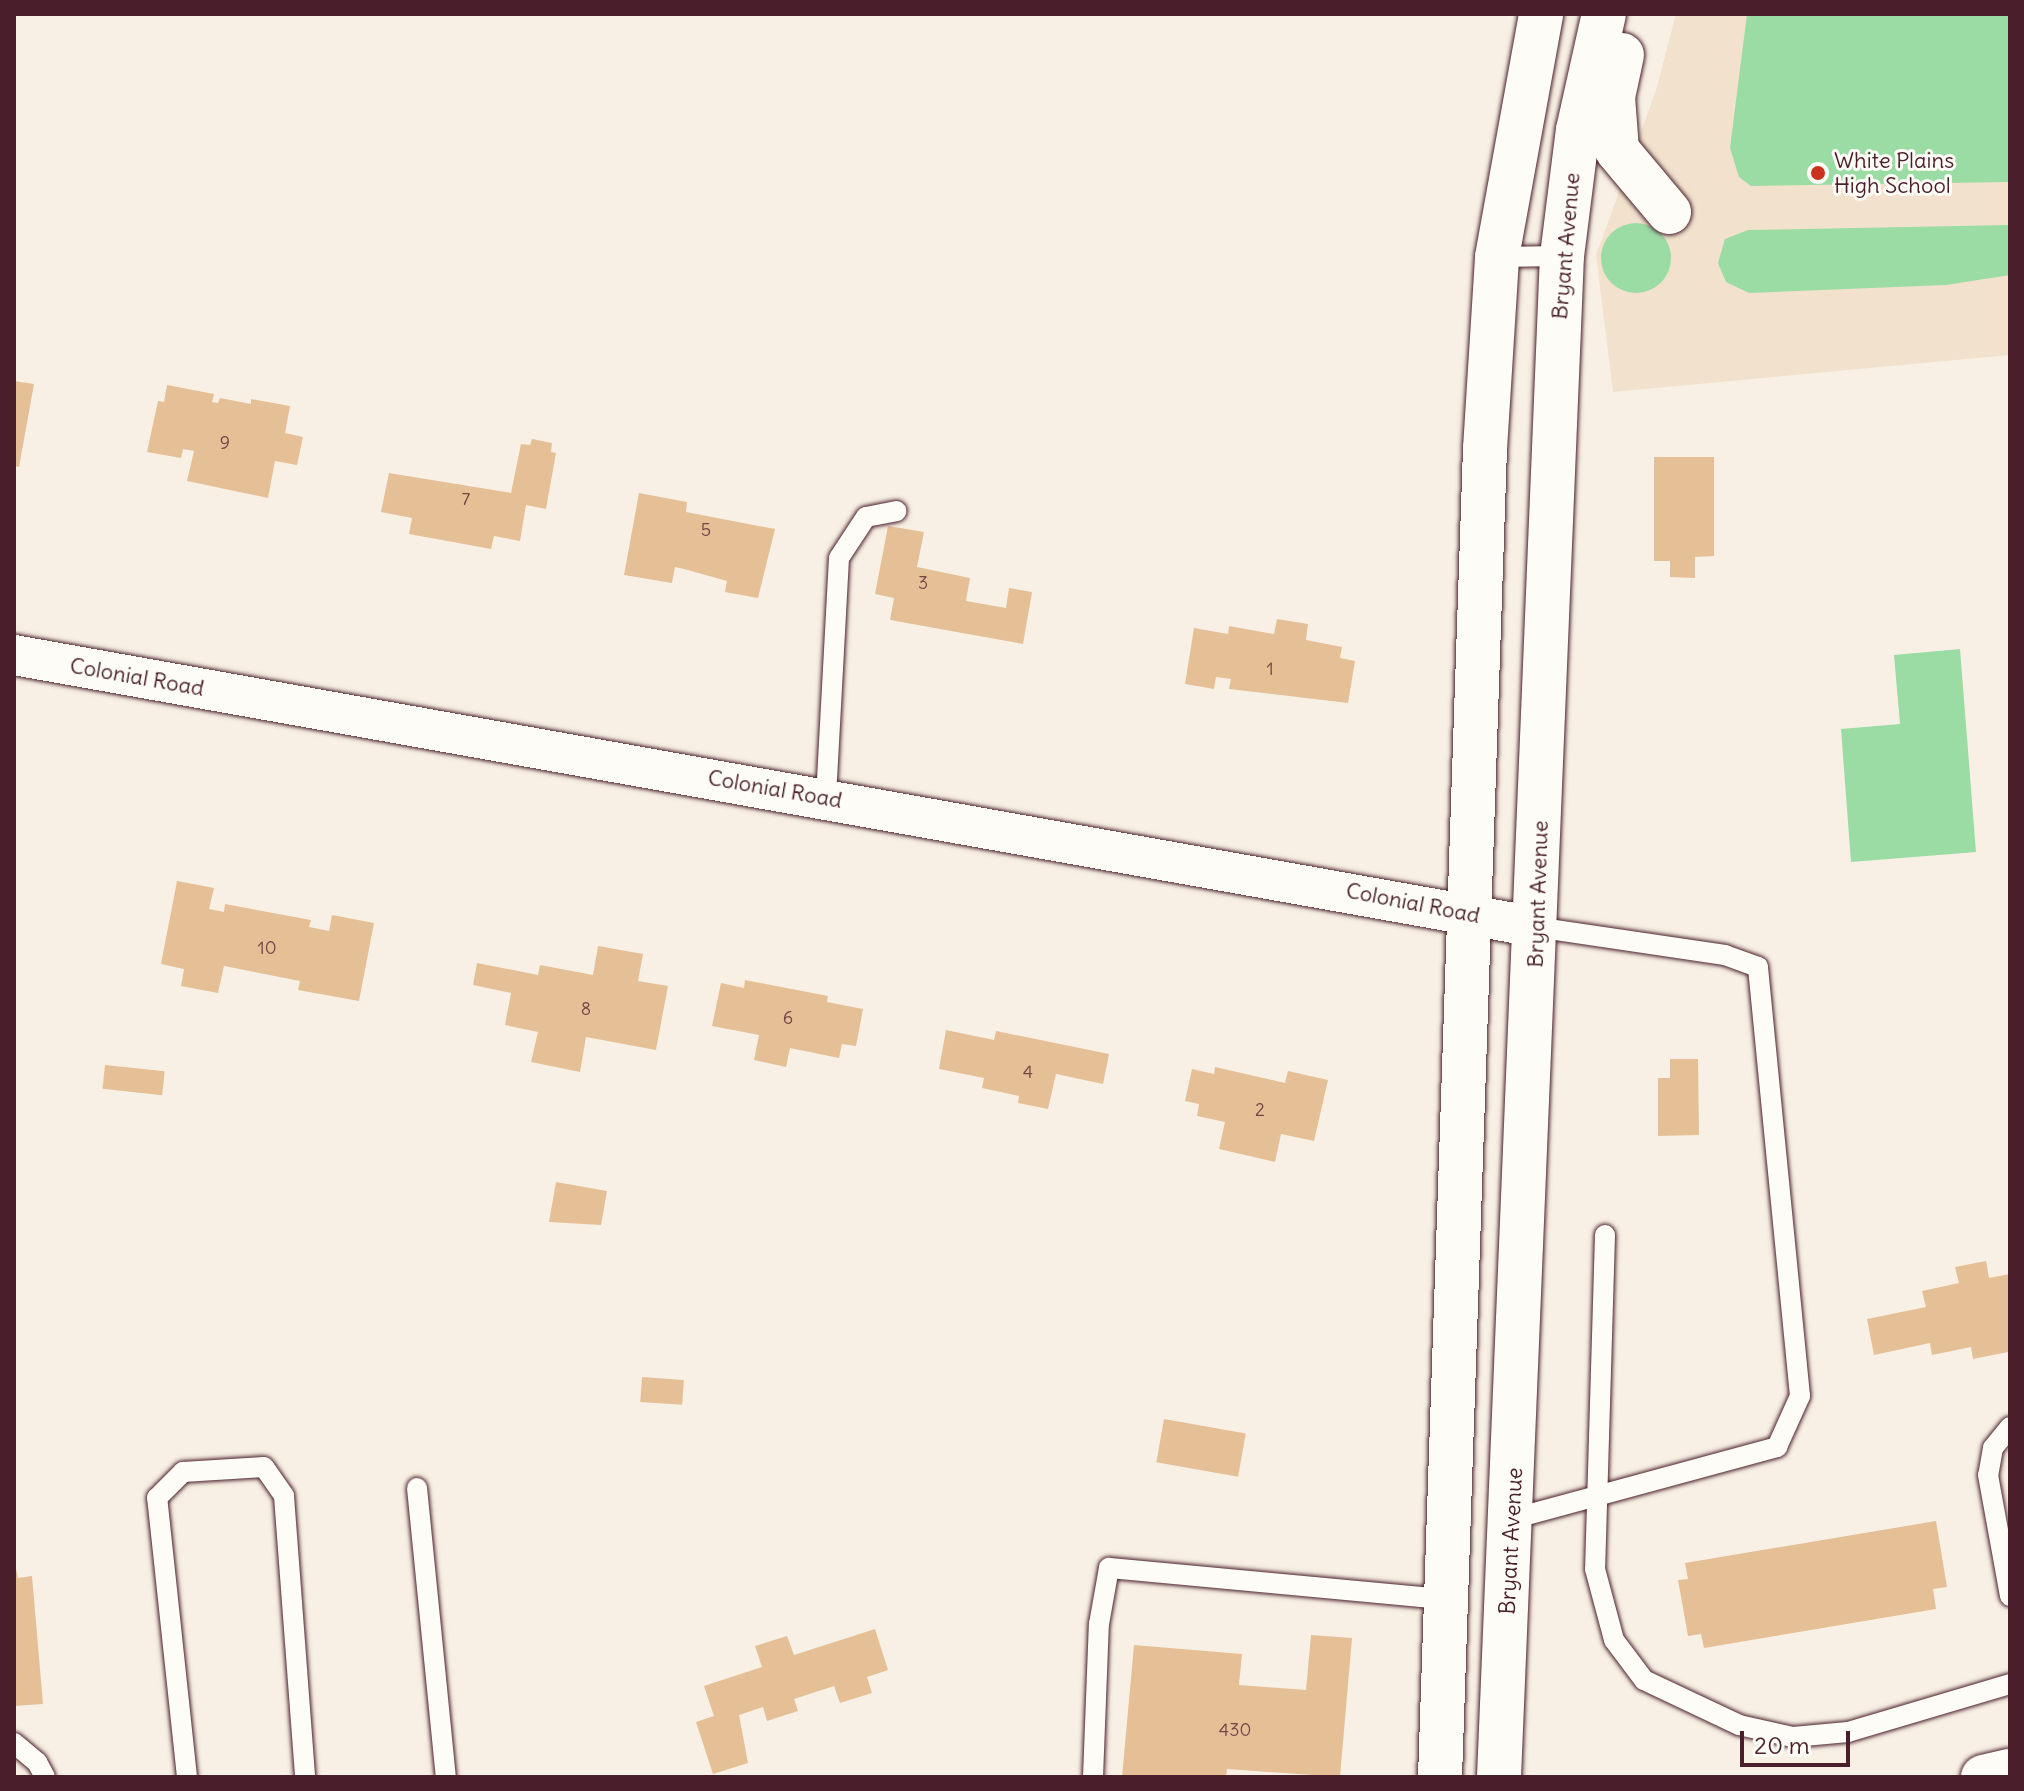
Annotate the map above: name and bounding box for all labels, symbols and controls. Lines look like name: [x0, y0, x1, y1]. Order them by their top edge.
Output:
place label: White Plains High School: [1834, 147, 1954, 198]
marker: White Plains High School: [1809, 164, 1827, 182]
street label: Bryant Avenue: [1546, 171, 1586, 321]
house number: 9: [220, 432, 230, 454]
house number: 7: [462, 488, 470, 510]
house number: 5: [701, 519, 711, 541]
house number: 3: [918, 572, 928, 594]
street label: Colonial Road: [68, 652, 206, 702]
house number: 1: [1266, 658, 1274, 680]
street label: Colonial Road: [706, 764, 844, 814]
street label: Bryant Avenue: [1522, 820, 1554, 968]
street label: Colonial Road: [1344, 877, 1482, 929]
house number: 10: [258, 937, 276, 959]
house number: 8: [581, 998, 591, 1020]
house number: 6: [783, 1007, 793, 1029]
house number: 4: [1023, 1061, 1033, 1083]
house number: 2: [1255, 1099, 1265, 1121]
street label: Bryant Avenue: [1494, 1467, 1528, 1615]
scale bar: [1744, 1715, 1854, 1765]
house number: 430: [1219, 1719, 1251, 1741]
text: 20 m: [1754, 1730, 1810, 1760]

